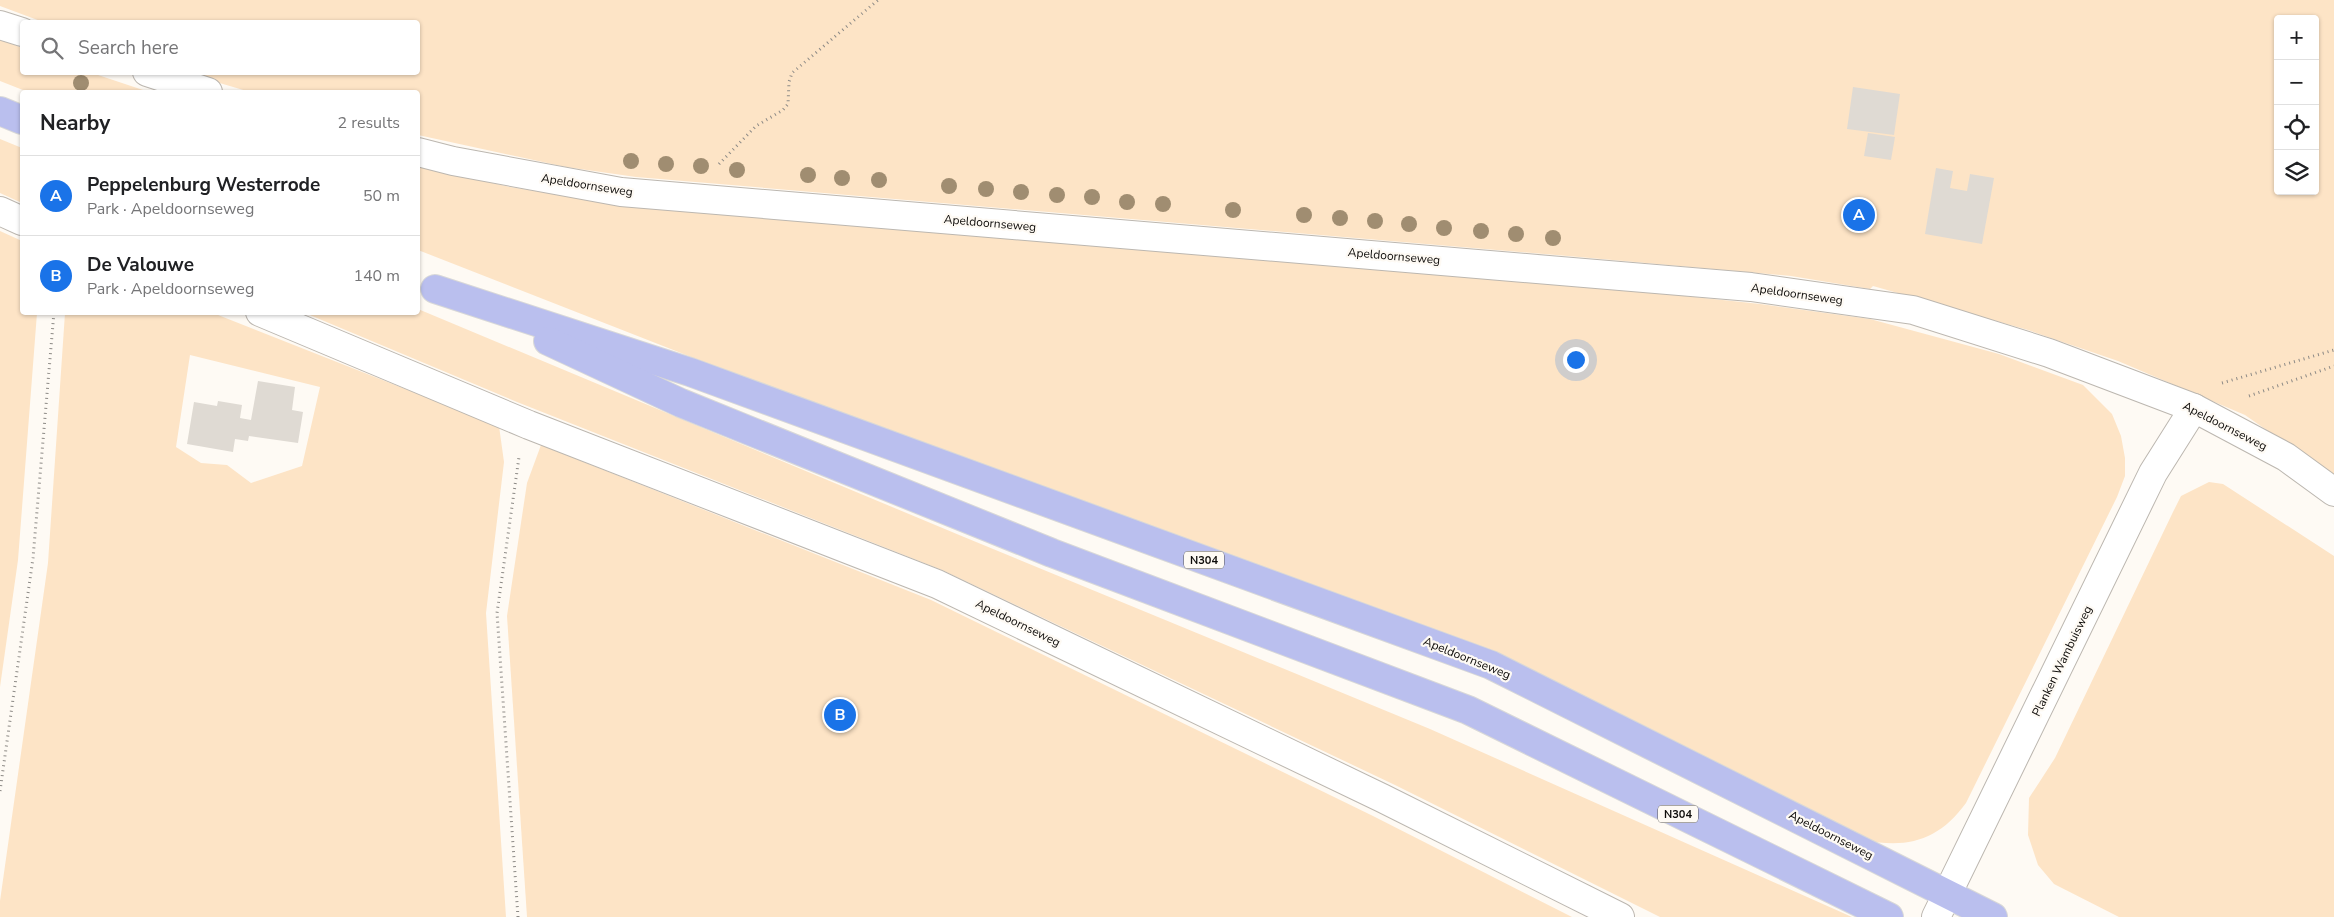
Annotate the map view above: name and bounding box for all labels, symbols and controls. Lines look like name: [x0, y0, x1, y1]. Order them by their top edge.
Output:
map controls: [2274, 15, 2319, 195]
button: +: [2274, 15, 2319, 60]
search box: [20, 20, 420, 75]
icon: search: [38, 34, 66, 62]
text: Search here: [78, 35, 179, 61]
button: −: [2274, 60, 2319, 105]
button: locate: [2274, 105, 2319, 150]
text: Nearby: [40, 109, 110, 137]
text: 2 results: [338, 112, 400, 134]
button: layers: [2274, 150, 2319, 195]
street label: Apeldoornseweg: [540, 170, 634, 200]
text: Peppelenburg Westerrode: [87, 172, 320, 198]
text: A: [50, 185, 62, 207]
text: 50 m: [363, 185, 400, 207]
pin: A: [1843, 196, 1875, 234]
text: Park · Apeldoornseweg: [87, 198, 254, 220]
street label: Apeldoornseweg: [943, 211, 1037, 235]
street label: Apeldoornseweg: [1347, 244, 1441, 268]
text: De Valouwe: [87, 252, 194, 278]
text: B: [50, 265, 62, 287]
text: 140 m: [353, 265, 400, 287]
text: Park · Apeldoornseweg: [87, 278, 254, 300]
street label: Apeldoornseweg: [1750, 280, 1844, 308]
your location: [1563, 347, 1589, 373]
street label: Apeldoornseweg: [2180, 398, 2270, 454]
road number: N304: [1184, 552, 1224, 568]
street label: Apeldoornseweg: [973, 596, 1063, 650]
street label: Planken Wambuisweg: [2028, 603, 2096, 719]
street label: Apeldoornseweg: [1421, 633, 1513, 683]
pin: B: [824, 696, 856, 734]
road number: N304: [1658, 806, 1698, 822]
street label: Apeldoornseweg: [1786, 807, 1876, 863]

